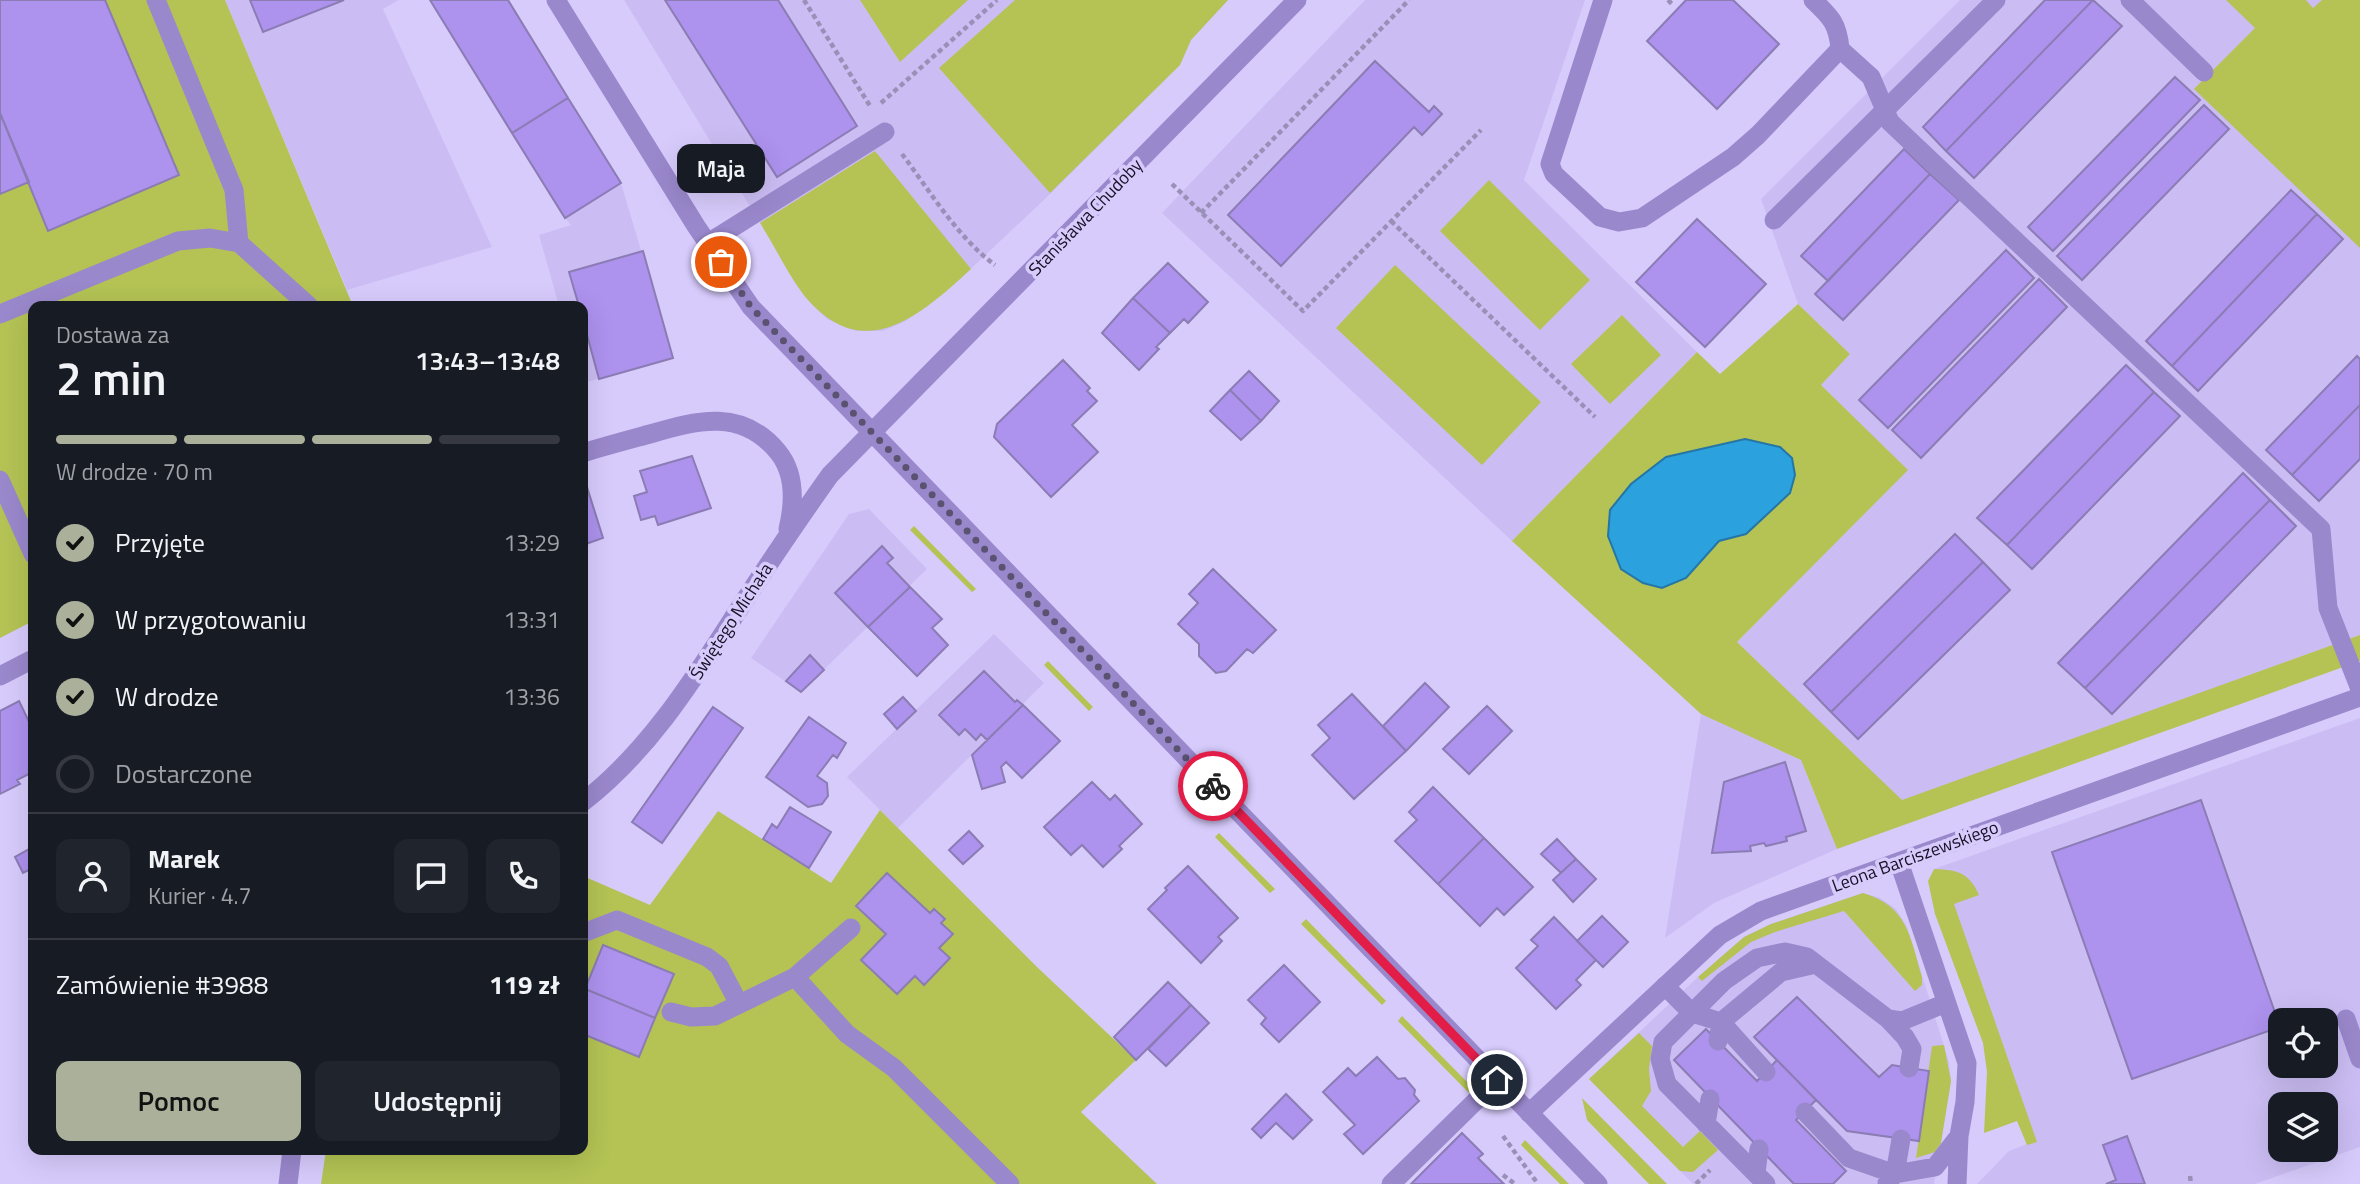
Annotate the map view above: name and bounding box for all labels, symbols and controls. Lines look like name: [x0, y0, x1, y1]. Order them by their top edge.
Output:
callout: Maja: [677, 143, 765, 192]
text: Maja: [697, 151, 745, 186]
street label: Stanisława Chudoby: [1022, 152, 1148, 282]
pin: [691, 232, 751, 292]
icon: bag: [702, 243, 740, 281]
text: Dostawa za: [56, 317, 169, 352]
text: 13:43–13:48: [415, 341, 560, 380]
text: 2 min: [56, 343, 167, 413]
text: W drodze · 70 m: [56, 454, 213, 489]
text: Przyjęte: [115, 523, 205, 562]
icon: check: [56, 524, 94, 562]
text: 13:29: [503, 525, 560, 560]
street label: Świętego Michała: [683, 557, 779, 685]
text: W przygotowaniu: [115, 600, 306, 639]
icon: check: [56, 601, 94, 639]
text: 13:31: [503, 602, 560, 637]
text: W drodze: [115, 677, 219, 716]
icon: check: [56, 678, 94, 716]
text: 13:36: [503, 679, 560, 714]
courier: [1178, 751, 1248, 821]
text: Dostarczone: [115, 754, 252, 793]
icon: bike: [1194, 767, 1232, 805]
street label: Leona Barciszewskiego: [1828, 813, 2002, 899]
button: person: [56, 839, 130, 913]
text: Marek: [148, 839, 220, 878]
button: chat: [394, 839, 468, 913]
button: phone: [486, 839, 560, 913]
text: Kurier · 4.7: [148, 878, 251, 913]
text: Zamówienie #3988: [56, 965, 268, 1004]
text: 119 zł: [489, 965, 560, 1004]
map controls: [2268, 1008, 2338, 1162]
button: locate: [2268, 1008, 2338, 1078]
pin: [1467, 1050, 1527, 1110]
button: Pomoc: [56, 1061, 301, 1141]
button: Udostępnij: [315, 1061, 560, 1141]
icon: home: [1478, 1061, 1516, 1099]
button: layers: [2268, 1092, 2338, 1162]

